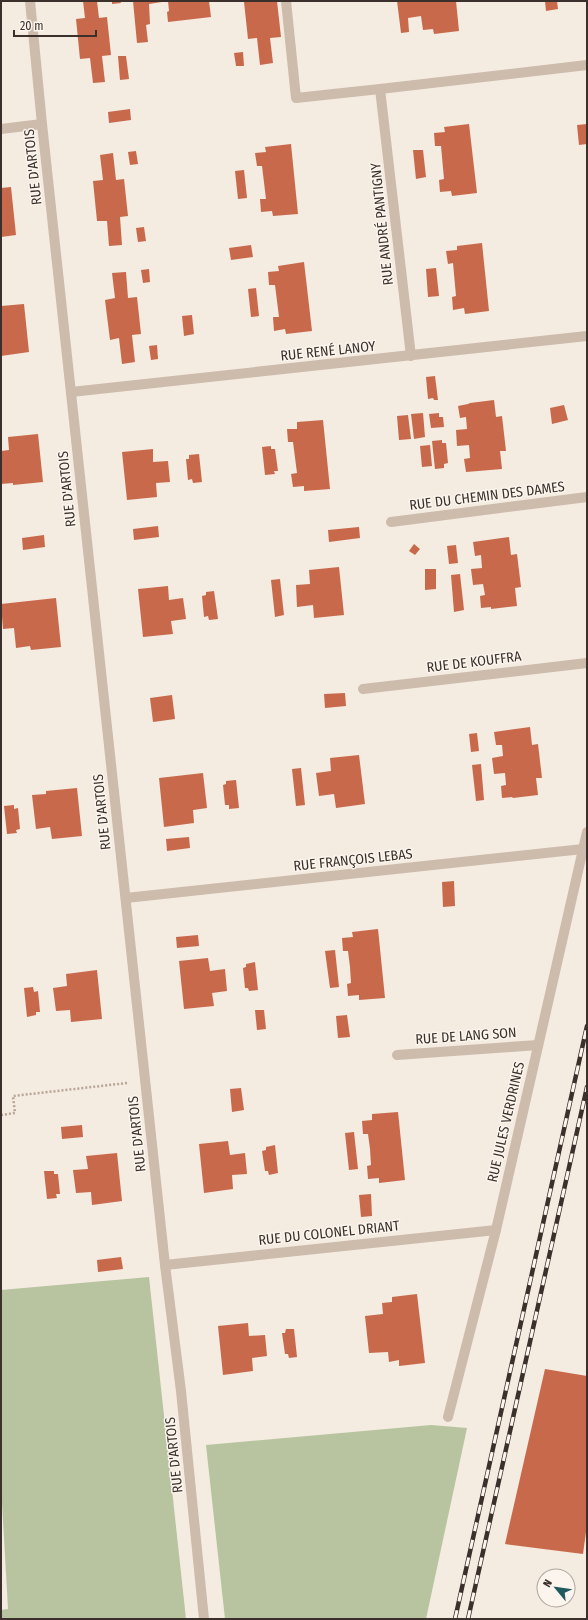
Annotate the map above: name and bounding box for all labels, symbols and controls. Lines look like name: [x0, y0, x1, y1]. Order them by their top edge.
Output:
scale bar: [14, 12, 96, 38]
text: 20 m: [20, 19, 44, 33]
street label: RUE D'ARTOIS: [21, 128, 45, 206]
street label: RUE ANDRÉ PANTIGNY: [366, 162, 397, 286]
street label: RUE RENÉ LANOY: [279, 337, 376, 364]
street label: RUE D'ARTOIS: [55, 450, 79, 528]
street label: RUE DU CHEMIN DES DAMES: [408, 478, 566, 514]
street label: RUE DE KOUFFRA: [426, 648, 523, 676]
street label: RUE D'ARTOIS: [90, 773, 114, 851]
street label: RUE FRANÇOIS LEBAS: [293, 845, 413, 875]
street label: RUE DE LANG SON: [415, 1024, 517, 1048]
street label: RUE JULES VERDRINES: [484, 1060, 528, 1184]
street label: RUE D'ARTOIS: [125, 1095, 149, 1173]
street label: RUE DU COLONEL DRIANT: [258, 1217, 401, 1249]
street label: RUE D'ARTOIS: [162, 1416, 186, 1494]
north arrow: [536, 1568, 576, 1608]
text: N: [540, 1577, 555, 1589]

